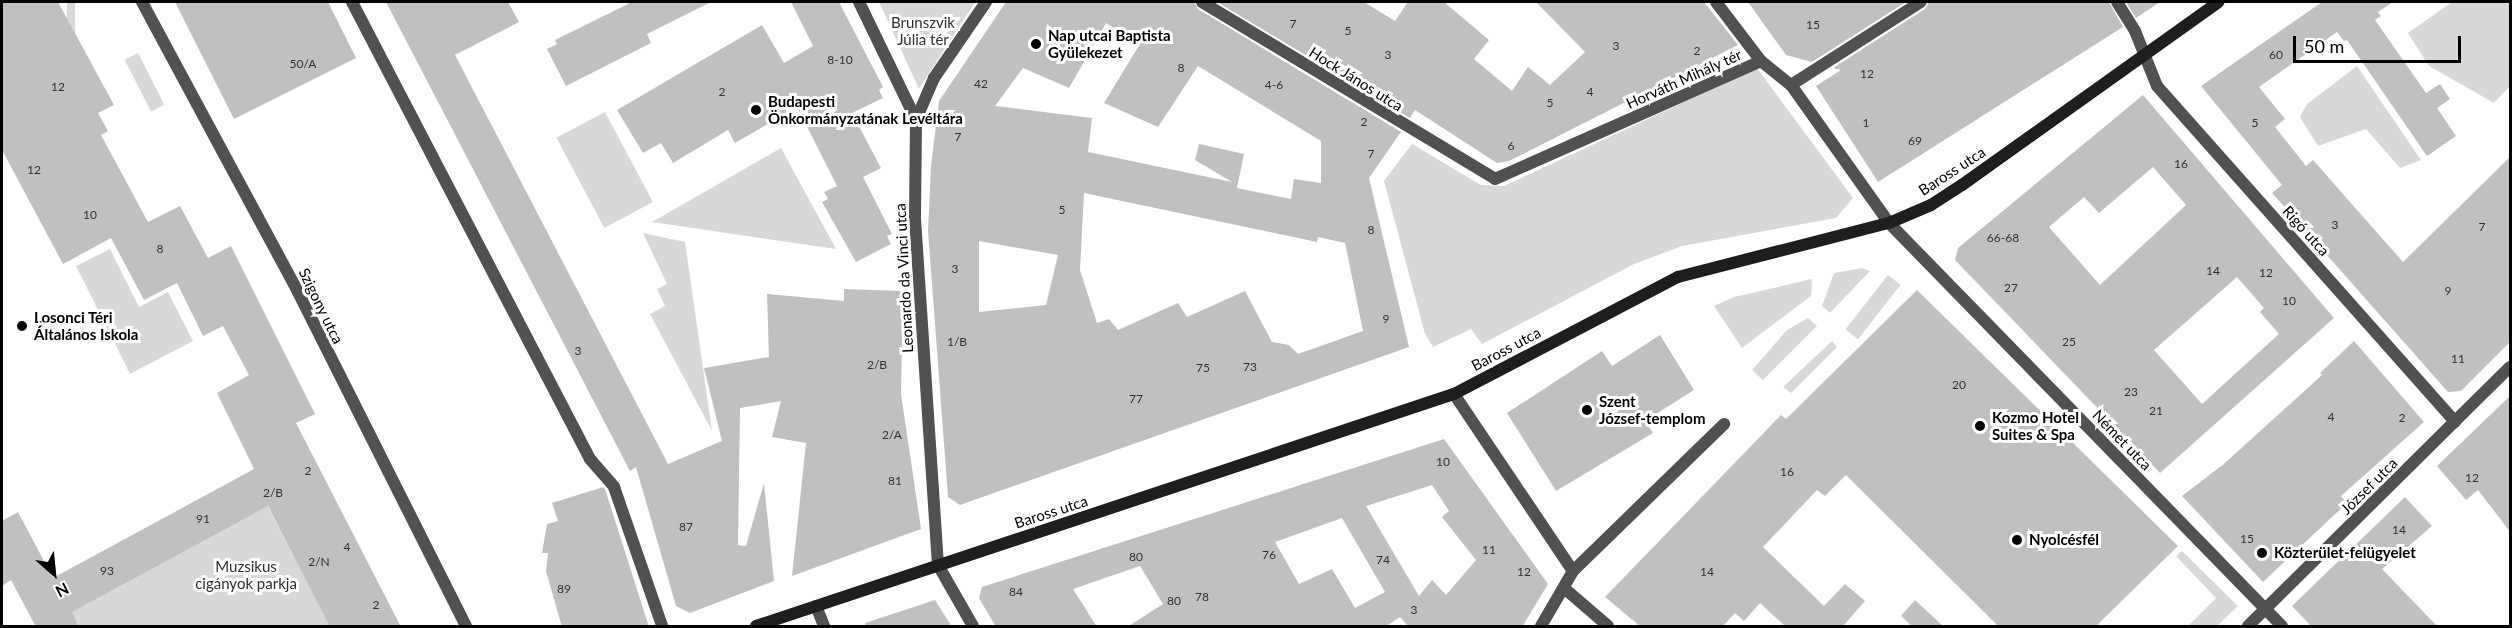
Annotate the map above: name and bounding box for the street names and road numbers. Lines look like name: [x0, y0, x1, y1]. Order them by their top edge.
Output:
street label: Hock János utca: [1306, 43, 1406, 115]
street label: Horváth Mihály tér: [1623, 45, 1745, 113]
street label: Baross utca: [1915, 143, 1989, 199]
street label: Rigó utca: [2279, 202, 2333, 260]
street label: Leonardo da Vinci utca: [891, 203, 917, 353]
street label: Szigony utca: [295, 265, 347, 347]
street label: Baross utca: [1468, 323, 1544, 375]
street label: Német utca: [2089, 406, 2155, 474]
street label: József utca: [2337, 454, 2401, 518]
street label: Baross utca: [1012, 492, 1090, 532]

